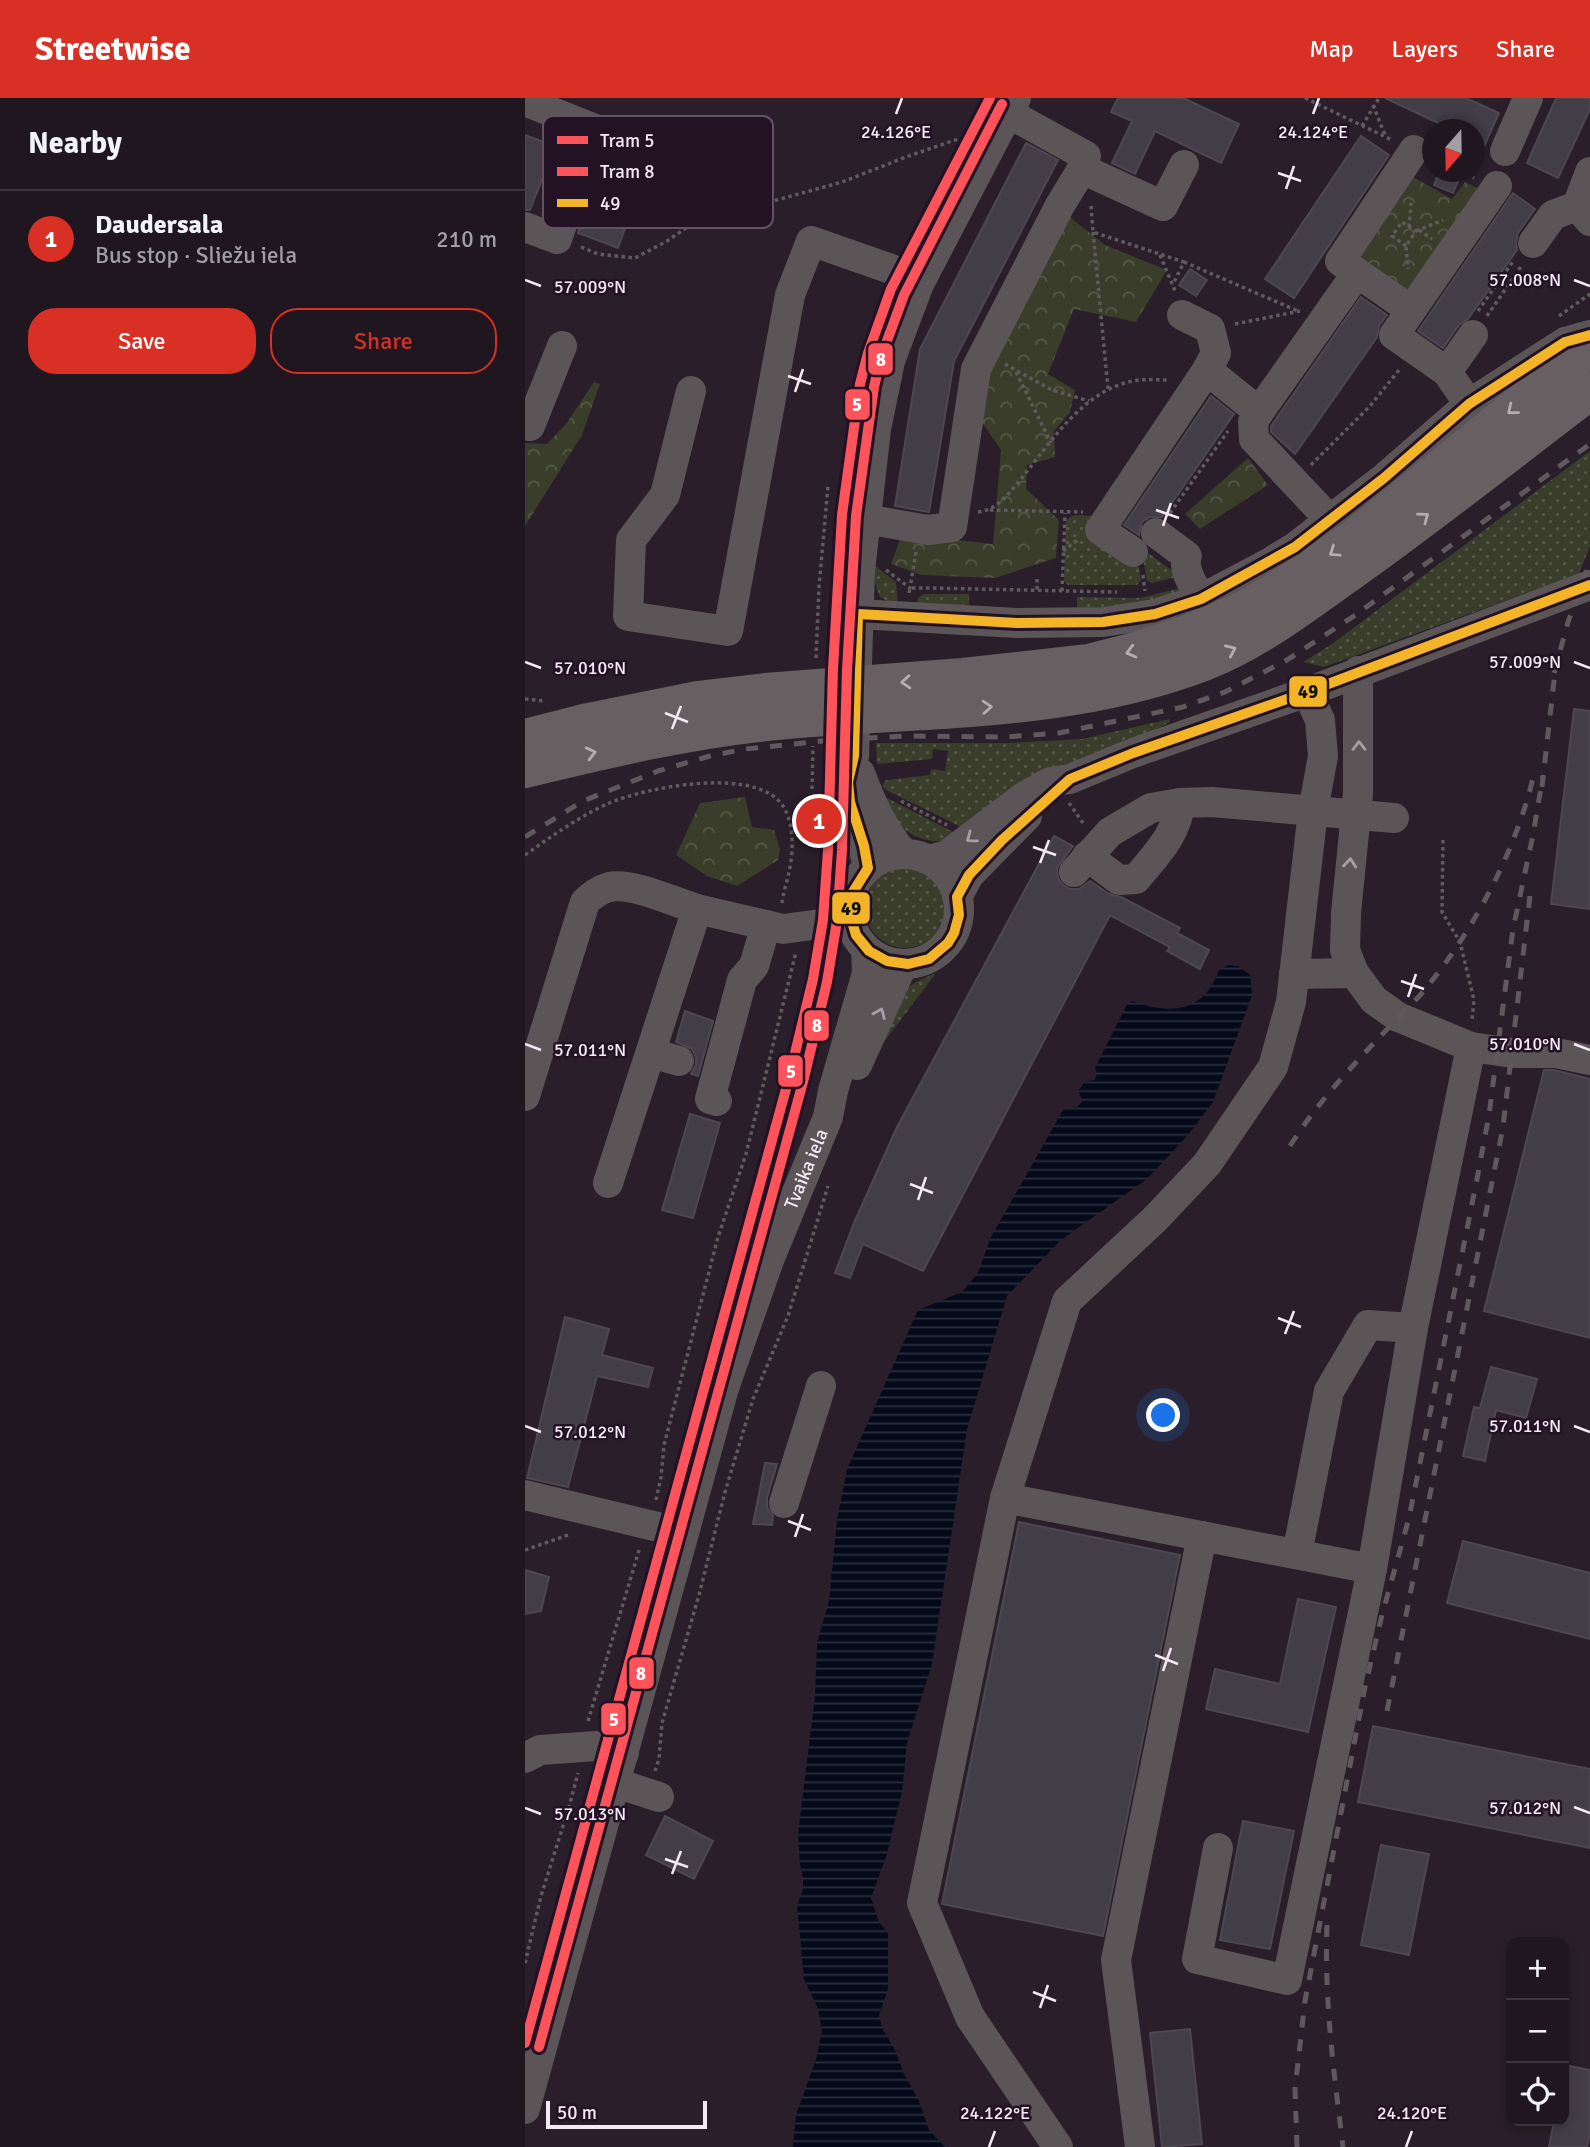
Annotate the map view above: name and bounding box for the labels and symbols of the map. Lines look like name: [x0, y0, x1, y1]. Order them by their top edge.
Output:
legend: [543, 116, 773, 228]
north arrow: [1422, 119, 1485, 182]
text: 24.126°E: [861, 121, 931, 143]
text: 24.124°E: [1278, 121, 1348, 143]
text: Tram 5: [600, 129, 655, 153]
text: Tram 8: [600, 160, 655, 184]
text: 49: [600, 192, 621, 216]
text: 57.008°N: [1489, 269, 1561, 291]
text: 57.009°N: [554, 276, 626, 298]
line badge: 8: [867, 342, 894, 376]
text: 8: [876, 348, 886, 372]
line badge: 5: [844, 388, 871, 421]
text: 5: [852, 393, 862, 417]
one-way arrow: [1507, 402, 1519, 415]
one-way arrow: [1416, 513, 1429, 526]
one-way arrow: [1329, 544, 1342, 556]
one-way arrow: [1125, 644, 1137, 658]
one-way arrow: [1224, 644, 1236, 658]
text: 57.009°N: [1489, 651, 1561, 673]
text: 57.010°N: [554, 657, 626, 679]
one-way arrow: [900, 674, 911, 689]
line badge: 49: [1288, 675, 1328, 708]
text: 49: [1298, 680, 1318, 704]
one-way arrow: [982, 700, 993, 715]
one-way arrow: [1351, 740, 1367, 750]
one-way arrow: [585, 747, 597, 761]
pin: 1: [796, 795, 842, 847]
one-way arrow: [966, 830, 979, 842]
one-way arrow: [1342, 858, 1357, 869]
line badge: 49: [831, 891, 871, 925]
text: 49: [841, 897, 861, 921]
one-way arrow: [872, 1007, 886, 1019]
line badge: 8: [803, 1009, 830, 1042]
text: 8: [812, 1014, 822, 1038]
text: 57.010°N: [1489, 1033, 1561, 1055]
text: 57.011°N: [554, 1039, 626, 1061]
line badge: 5: [777, 1054, 804, 1088]
text: 5: [786, 1060, 796, 1084]
street label: Tvaika iela: [779, 1125, 834, 1213]
your location: [1146, 1398, 1180, 1432]
text: 57.011°N: [1489, 1415, 1561, 1437]
text: 57.012°N: [554, 1421, 626, 1443]
line badge: 8: [628, 1656, 655, 1690]
text: 8: [636, 1662, 646, 1686]
line badge: 5: [600, 1702, 627, 1736]
text: 5: [609, 1708, 619, 1732]
text: 57.012°N: [1489, 1797, 1561, 1819]
text: 57.013°N: [554, 1803, 626, 1825]
scale bar: [546, 2098, 707, 2130]
text: 24.122°E: [960, 2102, 1030, 2124]
text: 24.120°E: [1377, 2102, 1447, 2124]

